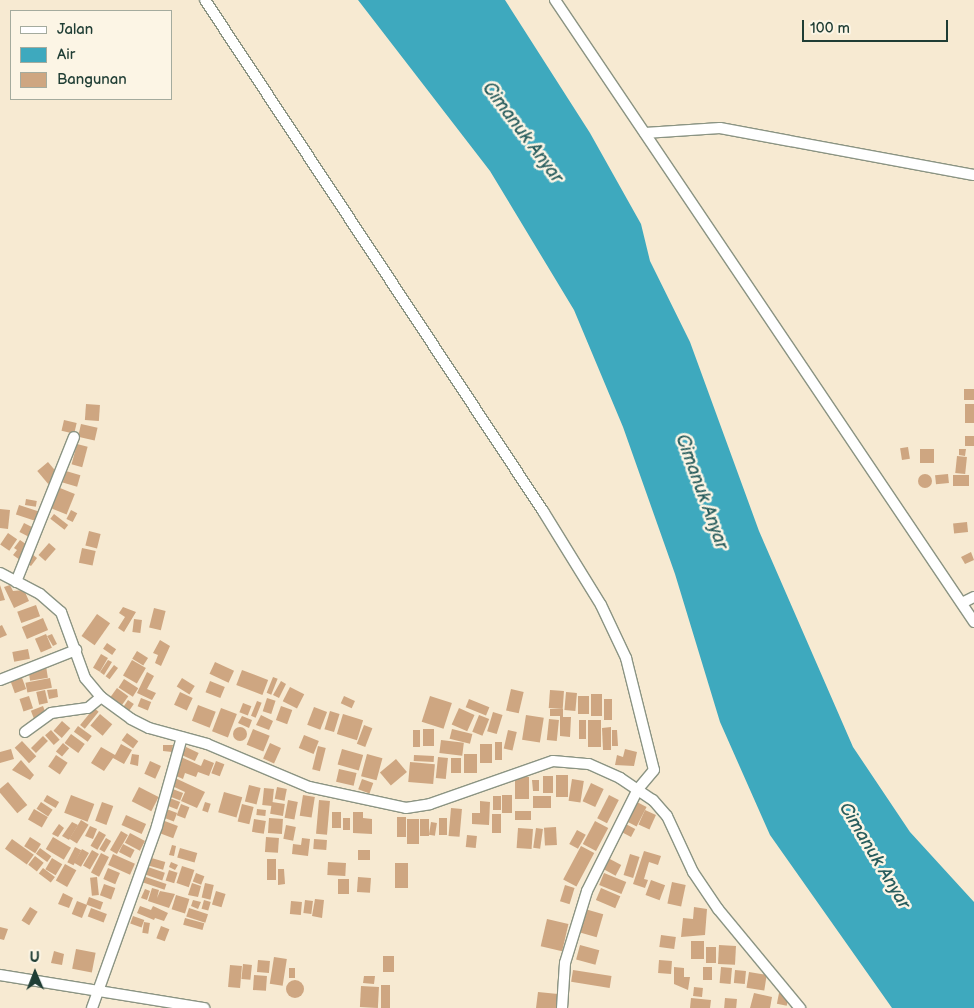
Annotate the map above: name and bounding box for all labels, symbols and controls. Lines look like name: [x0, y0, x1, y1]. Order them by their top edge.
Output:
legend: [10, 10, 172, 100]
scale bar: [804, 10, 950, 42]
text: 100 m: [810, 19, 850, 38]
text: Jalan: [57, 20, 93, 39]
text: Air: [57, 45, 75, 64]
text: Bangunan: [57, 70, 127, 89]
water label: Cimanuk Anyar: [477, 78, 567, 188]
water label: Cimanuk Anyar: [670, 432, 732, 552]
water label: Cimanuk Anyar: [834, 799, 914, 913]
north arrow: [10, 948, 60, 998]
text: U: [30, 949, 40, 966]

